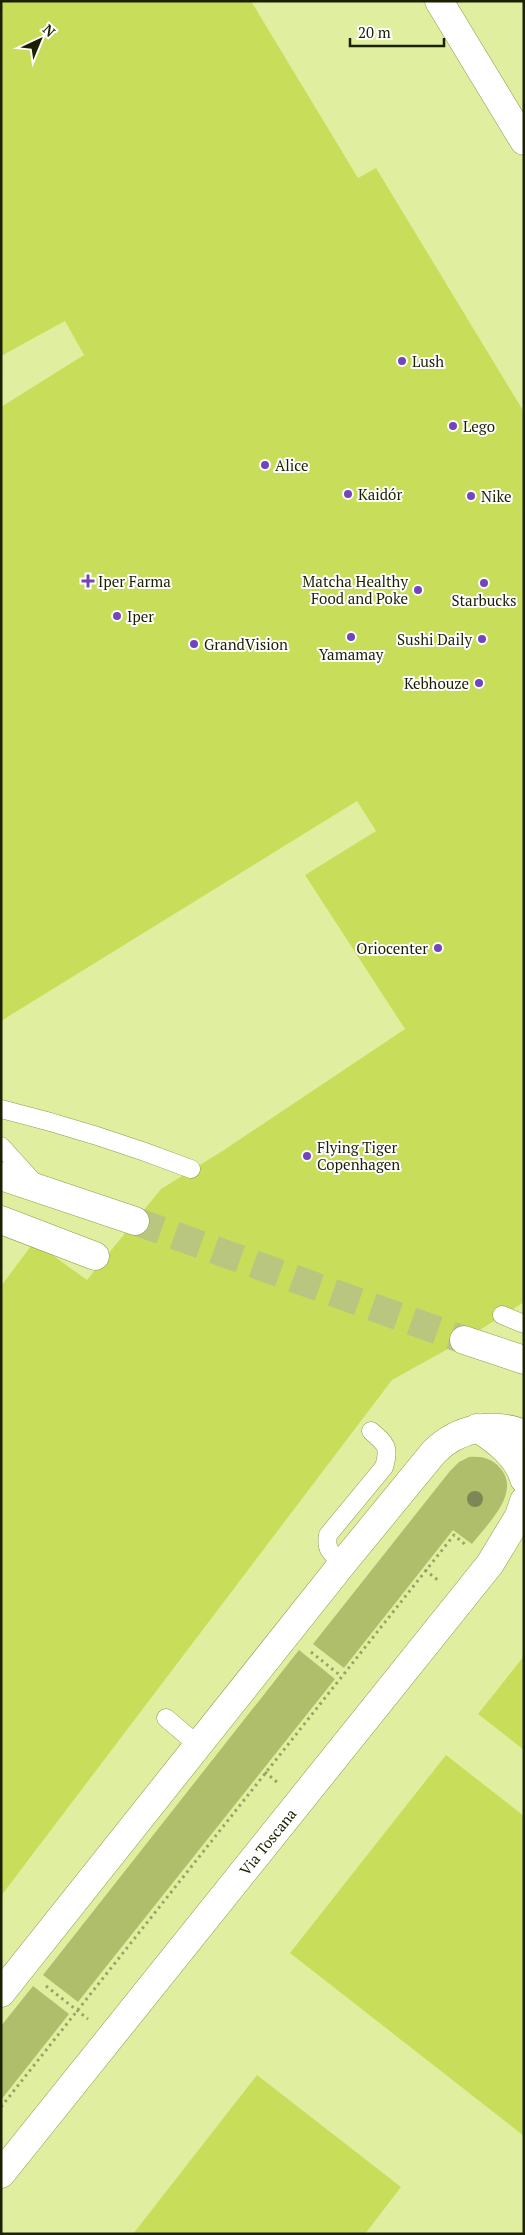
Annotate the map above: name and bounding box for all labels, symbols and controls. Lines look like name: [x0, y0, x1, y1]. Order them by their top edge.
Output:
north arrow: [15, 15, 65, 65]
scale bar: [350, 15, 444, 47]
text: N: [39, 20, 60, 41]
text: 20 m: [358, 22, 391, 42]
place label: Lush: [412, 351, 444, 371]
marker: Lush: [396, 355, 408, 367]
place label: Lego: [463, 416, 495, 436]
marker: Lego: [447, 420, 459, 432]
place label: Alice: [275, 455, 309, 475]
marker: Alice: [259, 459, 271, 471]
place label: Kaidór: [358, 484, 402, 504]
place label: Nike: [481, 486, 512, 506]
marker: Kaidór: [342, 488, 354, 500]
marker: Nike: [465, 490, 477, 502]
place label: Iper Farma: [98, 571, 171, 591]
place label: Matcha Healthy Food and Poke: [302, 571, 408, 608]
marker: Iper Farma: [82, 575, 94, 587]
marker: Starbucks: [478, 577, 490, 589]
marker: Matcha Healthy Food and Poke: [412, 584, 424, 596]
place label: Starbucks: [452, 590, 516, 610]
place label: Iper: [127, 606, 154, 626]
marker: Iper: [111, 610, 123, 622]
place label: Sushi Daily: [397, 629, 472, 649]
marker: Yamamay: [345, 631, 357, 643]
marker: Sushi Daily: [476, 633, 488, 645]
place label: GrandVision: [204, 634, 288, 654]
marker: GrandVision: [188, 638, 200, 650]
place label: Yamamay: [319, 644, 384, 664]
place label: Kebhouze: [404, 673, 469, 693]
marker: Kebhouze: [473, 677, 485, 689]
place label: Oriocenter: [356, 938, 428, 958]
marker: Oriocenter: [432, 942, 444, 954]
place label: Flying Tiger Copenhagen: [317, 1137, 400, 1174]
marker: Flying Tiger Copenhagen: [301, 1150, 313, 1162]
street label: Via Toscana: [235, 1804, 301, 1879]

